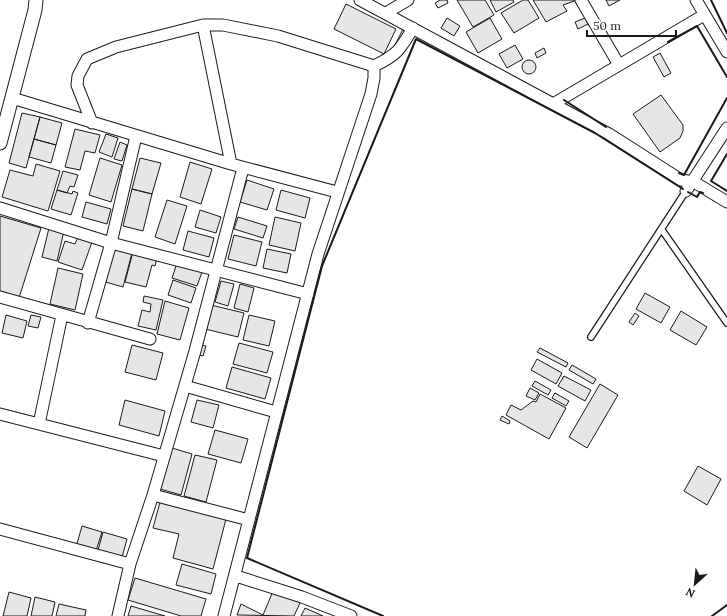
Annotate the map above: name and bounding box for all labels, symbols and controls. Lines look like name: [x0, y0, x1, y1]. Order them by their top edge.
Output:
scale bar: [587, 12, 676, 38]
text: 50 m: [593, 18, 621, 33]
north arrow: [675, 564, 715, 604]
text: N: [683, 585, 697, 601]

